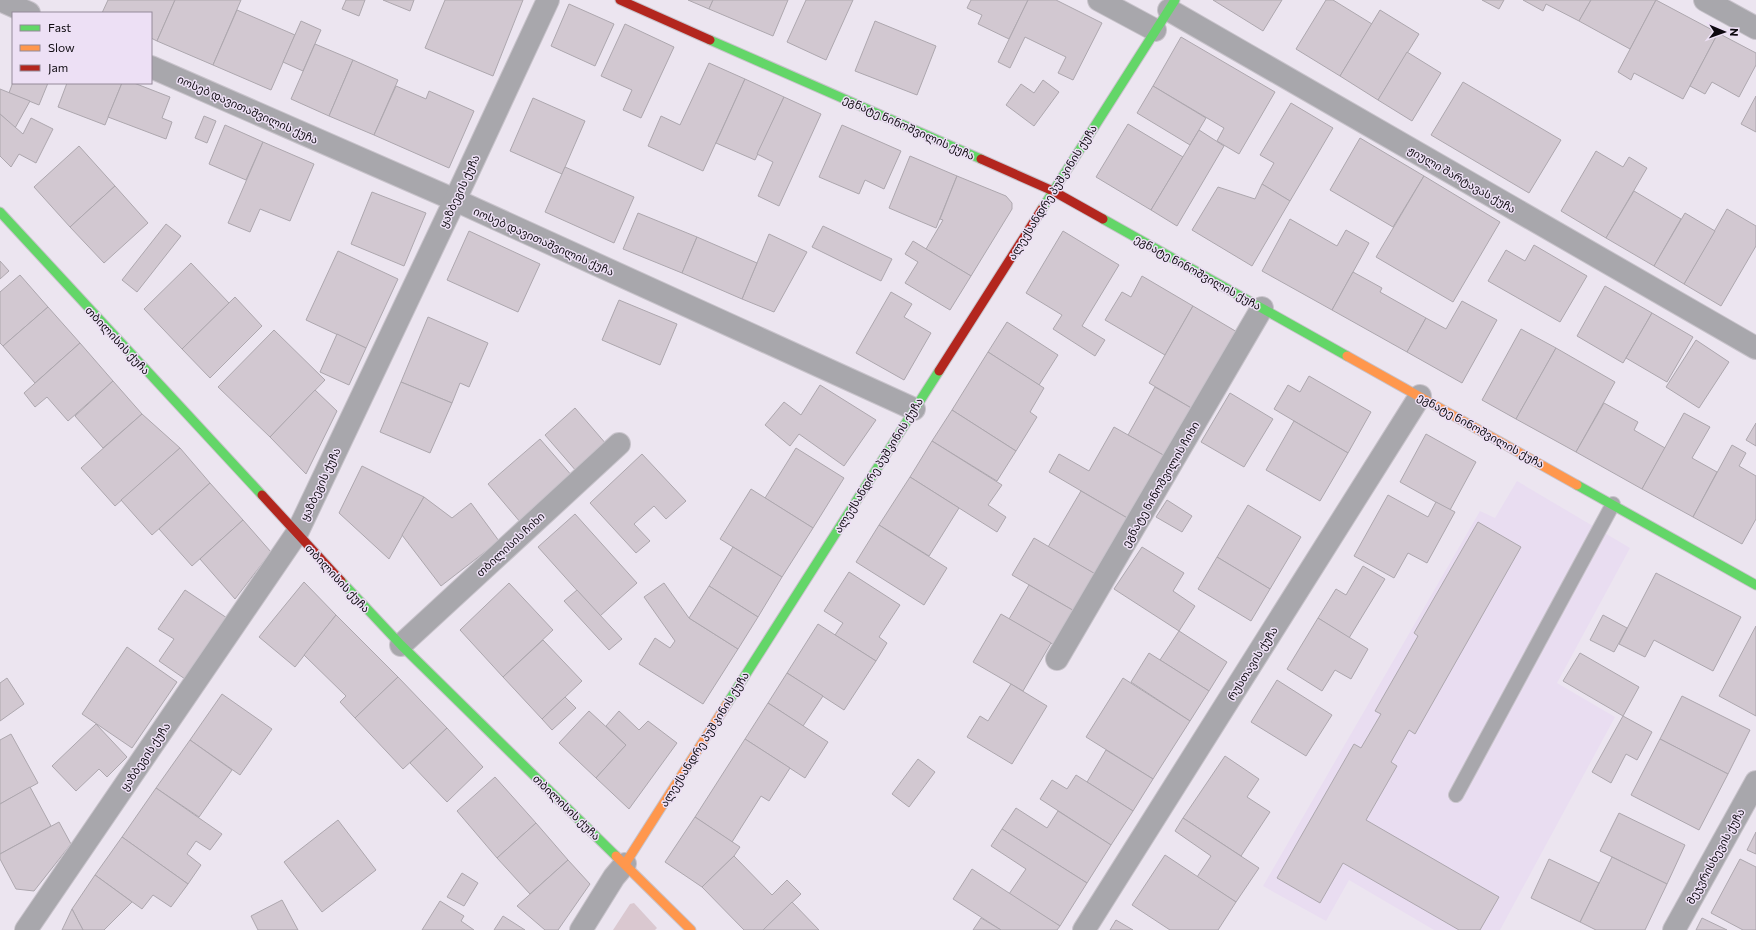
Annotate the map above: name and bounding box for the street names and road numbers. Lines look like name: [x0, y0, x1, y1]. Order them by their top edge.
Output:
street label: იოსებ დავითაშვილის ქუჩა: [175, 72, 320, 147]
street label: ეგნატე ნინოშვილის ქუჩა: [841, 92, 977, 163]
street label: ალექსანდრე პუშკინის ქუჩა: [1005, 122, 1100, 262]
street label: ჟიული შარტავას ქუჩა: [1405, 143, 1518, 216]
street label: ყაზბეგის ქუჩა: [436, 152, 483, 230]
street label: იოსებ დავითაშვილის ქუჩა: [471, 204, 616, 279]
street label: ეგნატე ნინოშვილის ქუჩა: [1132, 232, 1264, 313]
street label: თბილისის ქუჩა: [82, 303, 153, 377]
street label: ეგნატე ნინოშვილის ქუჩა: [1415, 390, 1547, 471]
street label: ალექსანდრე პუშკინის ქუჩა: [831, 395, 926, 535]
street label: ეგნატე ნინოშვილის ჩიხი: [1119, 419, 1202, 550]
street label: ყაზბეგის ქუჩა: [297, 445, 344, 523]
street label: თბილისის ჩიხი: [473, 509, 547, 580]
street label: თბილისის ქუჩა: [302, 541, 373, 615]
street label: რუსთავის ქუჩა: [1224, 624, 1281, 703]
street label: ალექსანდრე პუშკინის ქუჩა: [657, 669, 752, 809]
street label: ყაზბეგის ქუჩა: [117, 719, 173, 793]
street label: თბილისის ქუჩა: [530, 772, 603, 843]
street label: მეჯვრისხევის ქუჩა: [1683, 806, 1748, 907]

